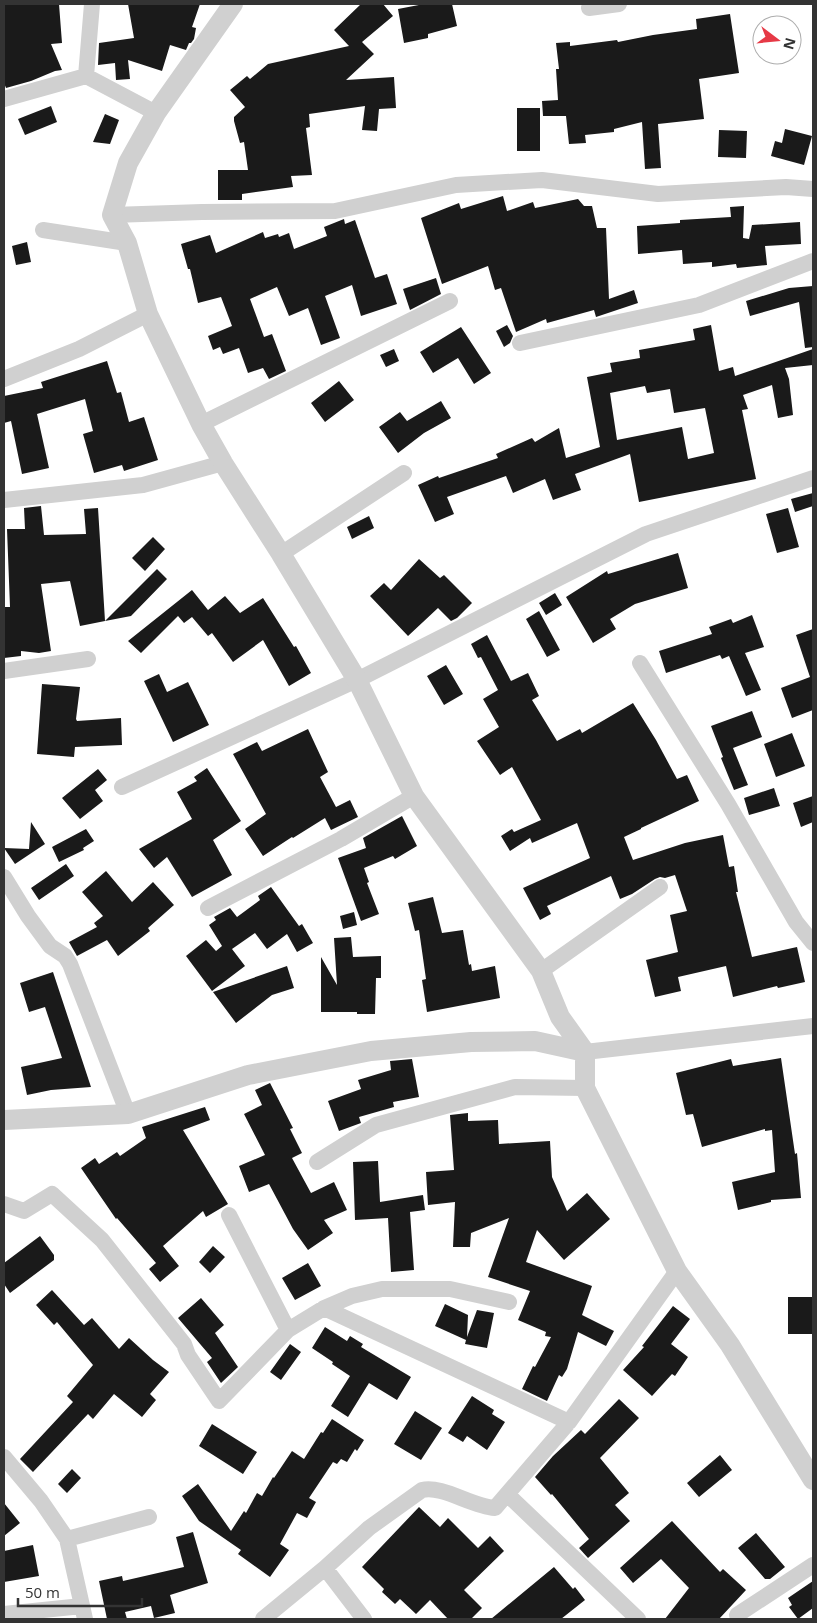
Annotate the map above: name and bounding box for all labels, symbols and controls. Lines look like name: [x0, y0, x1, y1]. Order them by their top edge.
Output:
north arrow: [752, 15, 802, 65]
text: N: [779, 36, 801, 52]
scale bar: [18, 1576, 141, 1608]
text: 50 m: [25, 1582, 60, 1602]

